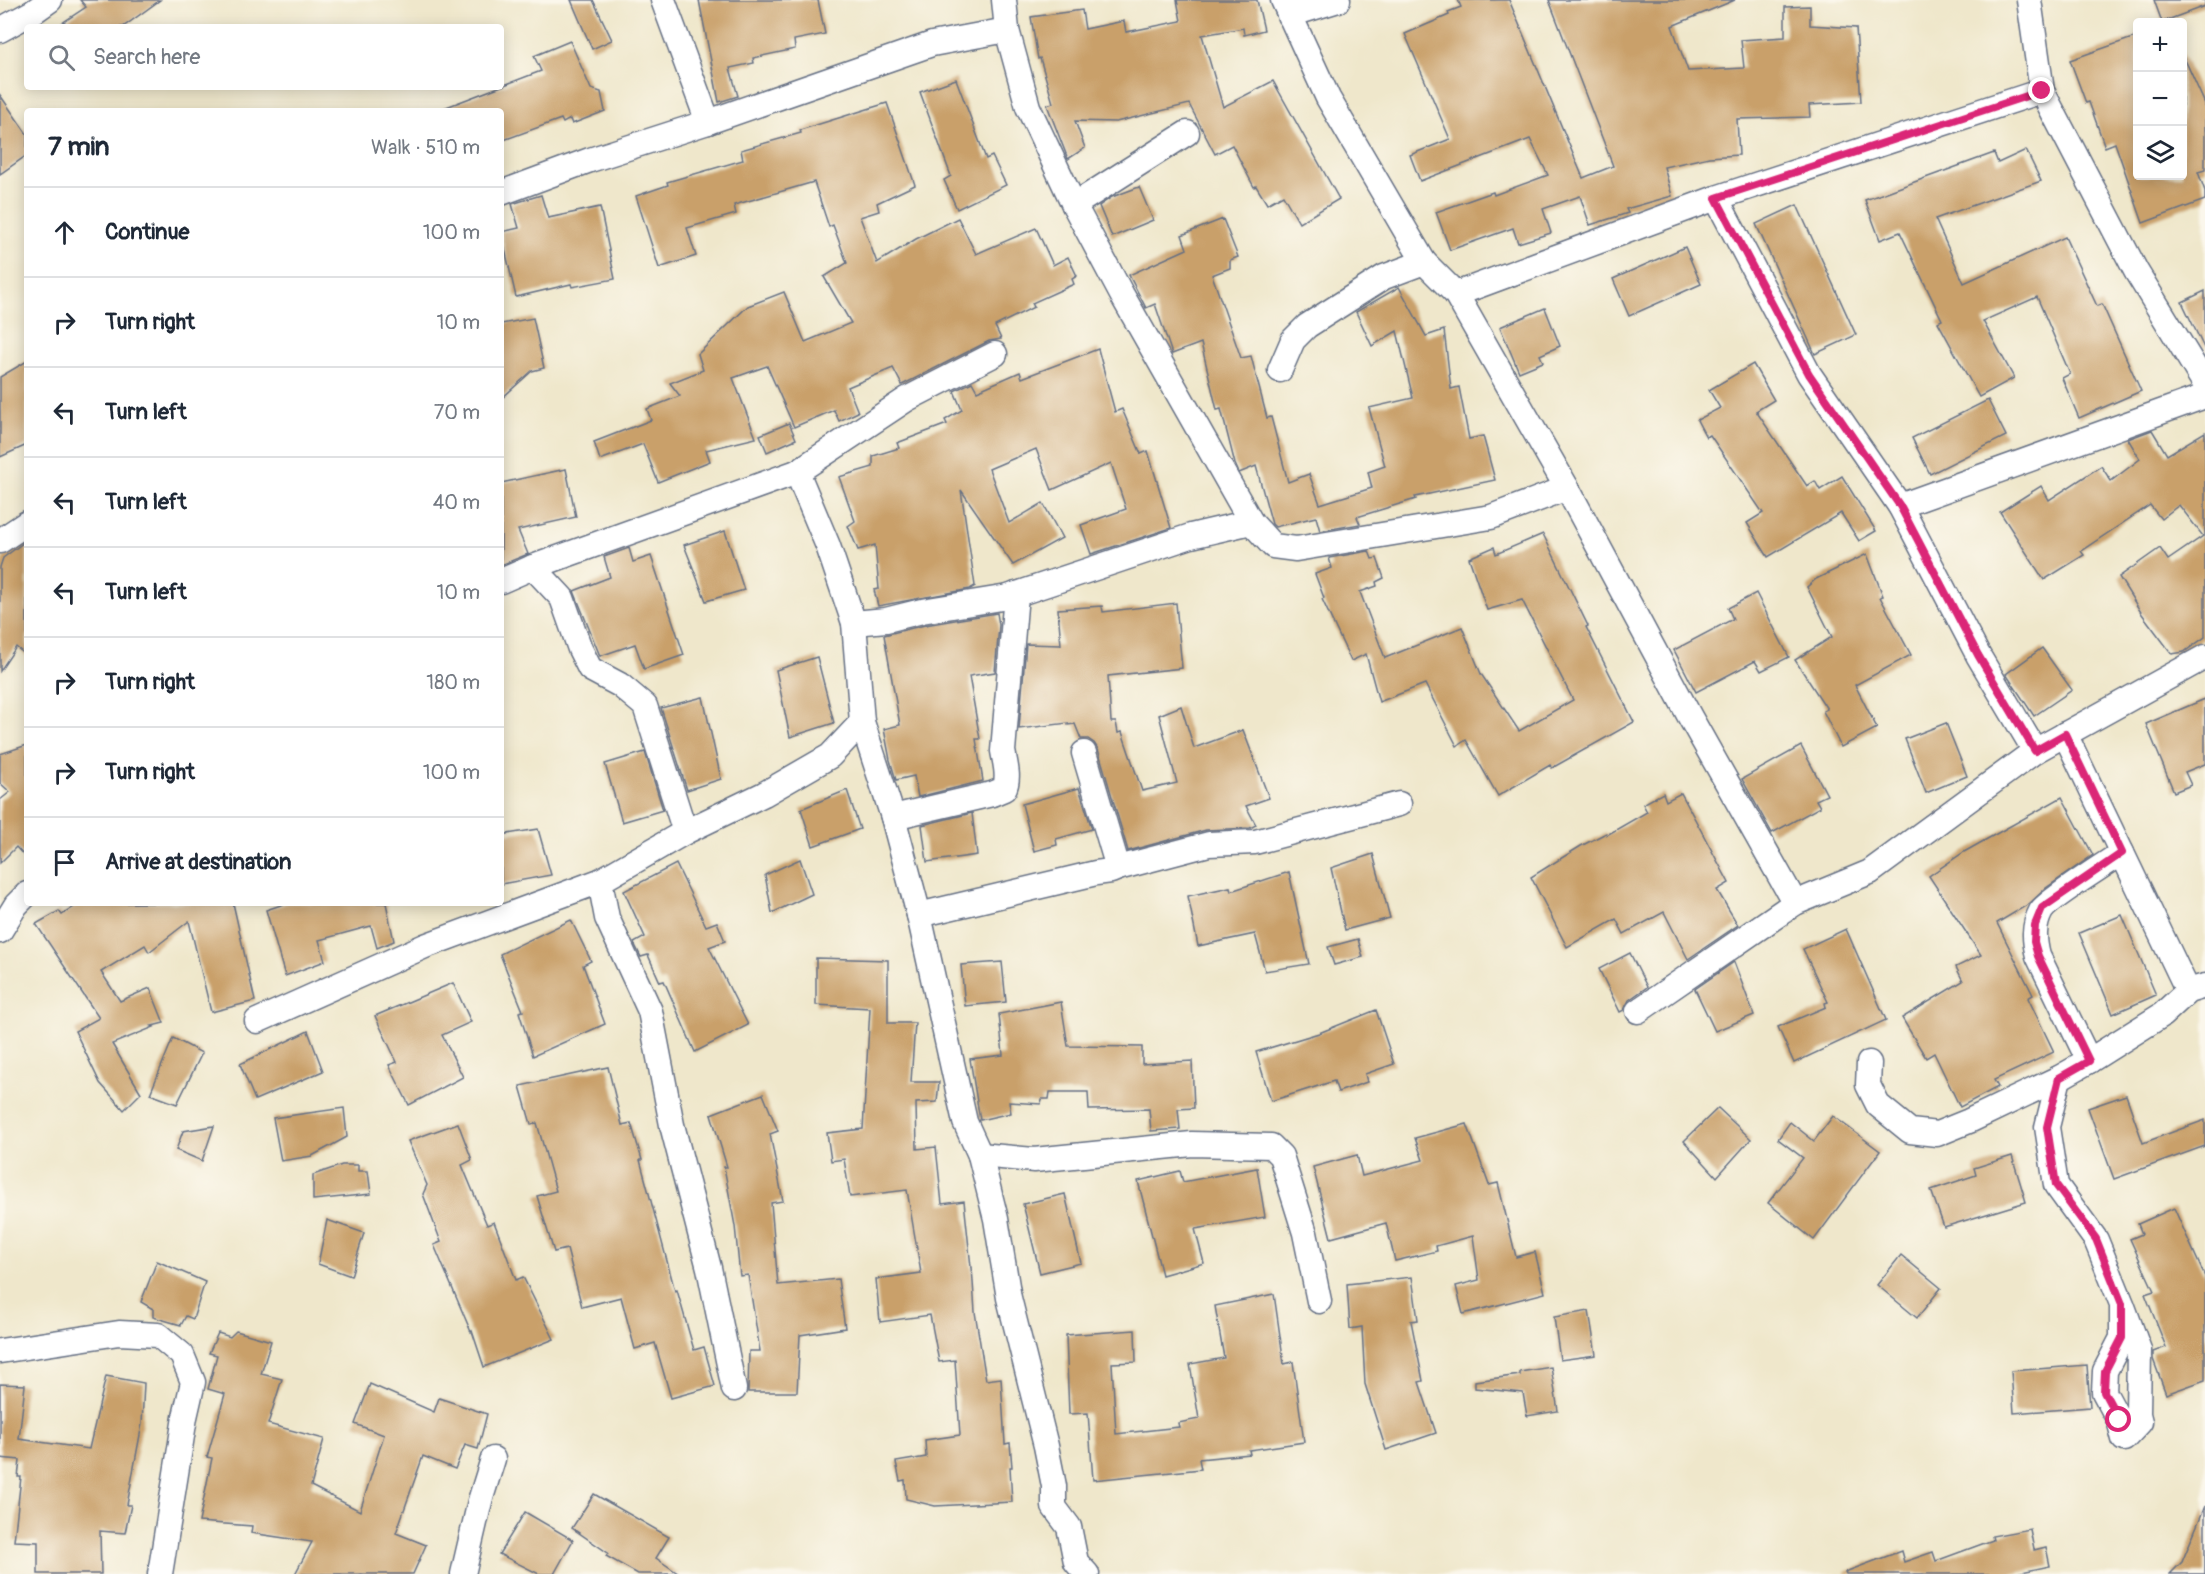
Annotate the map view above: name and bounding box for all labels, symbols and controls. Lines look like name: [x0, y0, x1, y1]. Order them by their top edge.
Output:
map controls: [2133, 18, 2187, 180]
button: +: [2133, 18, 2187, 72]
search box: [24, 24, 504, 90]
icon: search: [45, 41, 78, 74]
text: Search here: [93, 43, 200, 71]
button: −: [2133, 72, 2187, 126]
route end: [2028, 77, 2054, 103]
button: layers: [2133, 126, 2187, 180]
text: 7 min: [48, 131, 110, 163]
text: Walk · 510 m: [371, 135, 480, 160]
icon: ahead: [48, 216, 81, 249]
text: Continue: [105, 218, 189, 246]
text: 100 m: [423, 220, 480, 245]
icon: right: [48, 306, 81, 339]
text: Turn right: [105, 308, 195, 336]
text: 10 m: [436, 310, 480, 335]
icon: left: [48, 396, 81, 429]
text: Turn left: [105, 398, 187, 426]
text: 70 m: [434, 400, 480, 425]
icon: left: [48, 486, 81, 519]
text: Turn left: [105, 488, 187, 516]
text: 40 m: [433, 490, 480, 515]
icon: left: [48, 576, 81, 609]
text: Turn left: [105, 578, 187, 606]
text: 10 m: [436, 580, 480, 605]
icon: right: [48, 666, 81, 699]
text: Turn right: [105, 668, 195, 696]
text: 180 m: [426, 670, 480, 695]
icon: right: [48, 756, 81, 789]
text: Turn right: [105, 758, 195, 786]
text: 100 m: [423, 760, 480, 785]
icon: arrive: [48, 846, 81, 879]
text: Arrive at destination: [105, 848, 291, 876]
route start: [2105, 1406, 2131, 1432]

